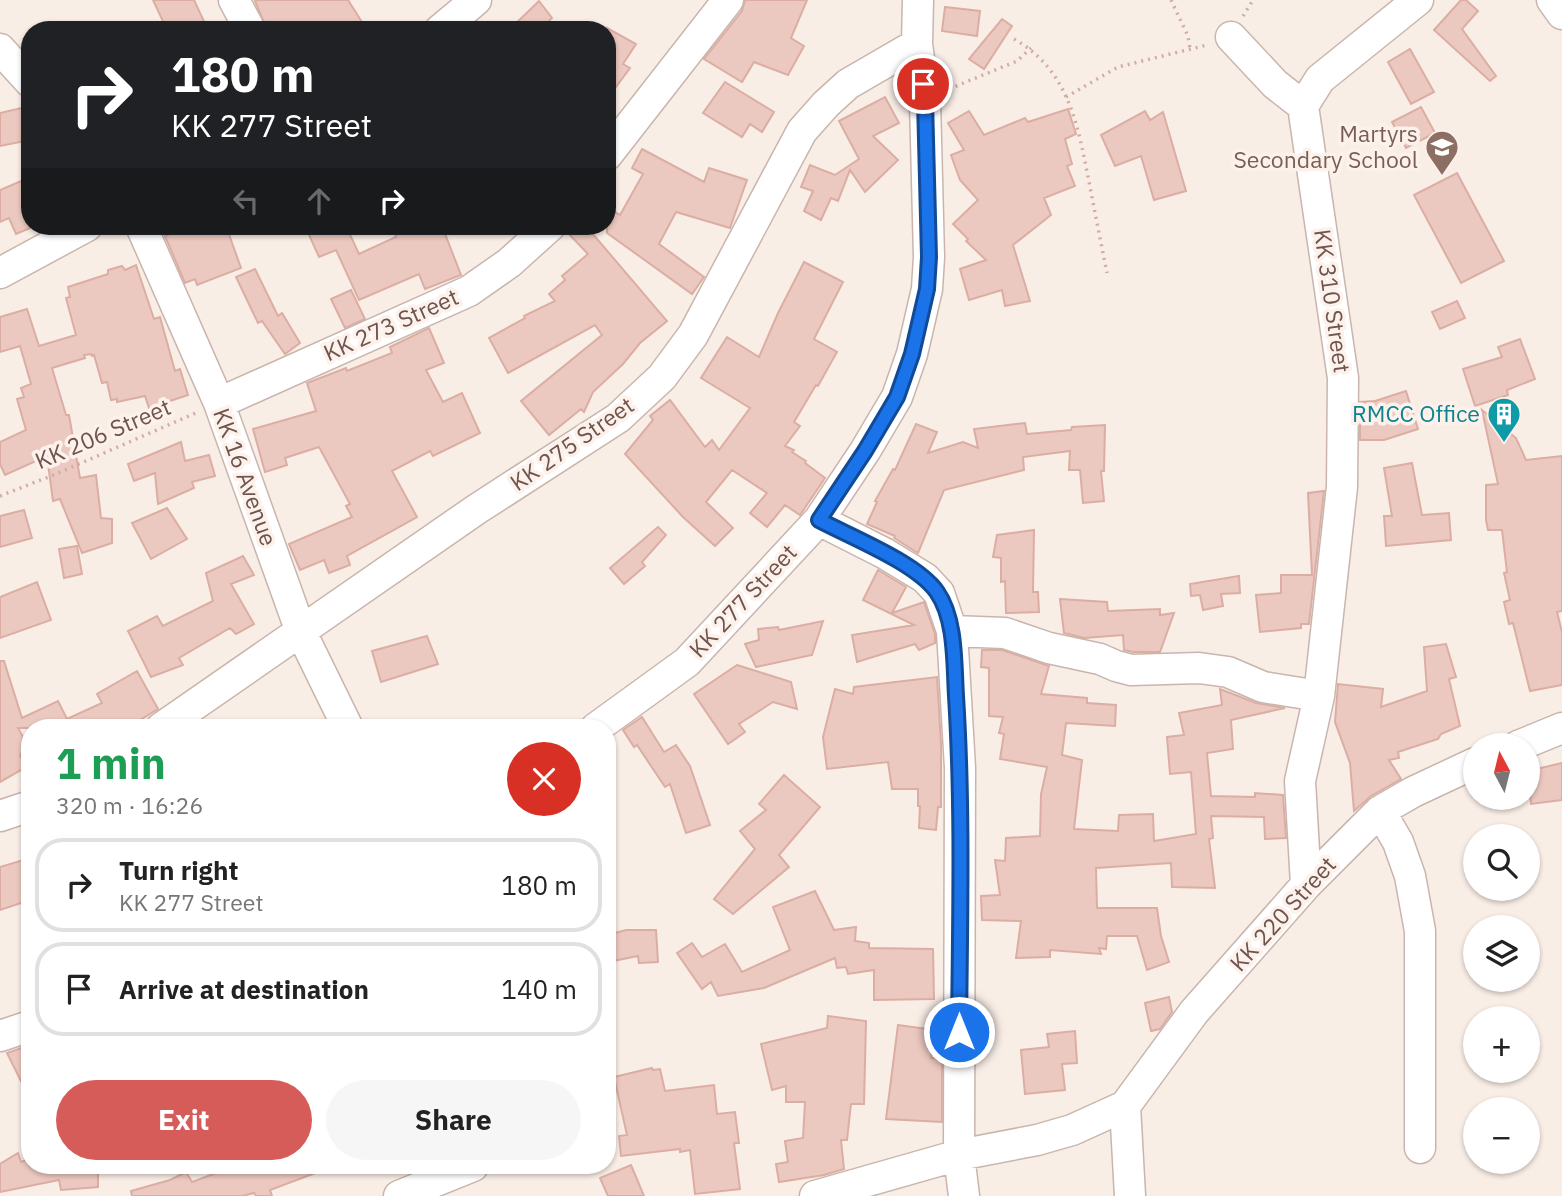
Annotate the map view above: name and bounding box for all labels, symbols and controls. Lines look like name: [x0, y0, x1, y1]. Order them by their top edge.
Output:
text: 180 m: [171, 42, 315, 105]
icon: right: [56, 49, 147, 140]
pin: [893, 54, 953, 114]
icon: arrive: [904, 65, 942, 103]
text: KK 277 Street: [171, 104, 372, 146]
place label: Martyrs Secondary School: [1233, 118, 1418, 174]
school or university icon: Martyrs Secondary School: [1423, 128, 1461, 177]
icon: left: [227, 182, 265, 220]
icon: ahead: [300, 182, 338, 220]
icon: right: [373, 182, 411, 220]
street label: KK 310 Street: [1308, 227, 1358, 375]
street label: KK 273 Street: [318, 281, 463, 367]
street label: KK 275 Street: [504, 389, 639, 497]
street label: KK 206 Street: [30, 391, 175, 475]
building icon: RMCC Office: [1485, 395, 1523, 444]
place label: RMCC Office: [1352, 398, 1480, 428]
street label: KK 16 Avenue: [207, 404, 285, 550]
street label: KK 277 Street: [682, 537, 803, 663]
north arrow: [1463, 733, 1540, 810]
map controls: [1463, 733, 1540, 1174]
text: 1 min: [56, 736, 166, 791]
button: close: [507, 742, 581, 816]
text: 320 m · 16:26: [56, 790, 203, 820]
button: search: [1463, 824, 1540, 901]
street label: KK 220 Street: [1223, 850, 1342, 977]
text: Turn right: [119, 853, 238, 887]
icon: right: [60, 866, 98, 904]
text: 180 m: [501, 868, 577, 902]
text: KK 277 Street: [119, 887, 264, 917]
button: layers: [1463, 915, 1540, 992]
icon: arrive: [60, 970, 98, 1008]
text: Arrive at destination: [119, 972, 369, 1006]
text: 140 m: [501, 972, 577, 1006]
position arrow: [922, 995, 996, 1069]
button: +: [1463, 1006, 1540, 1083]
button: Exit: [56, 1080, 312, 1160]
button: Share: [326, 1080, 581, 1160]
button: −: [1463, 1097, 1540, 1174]

